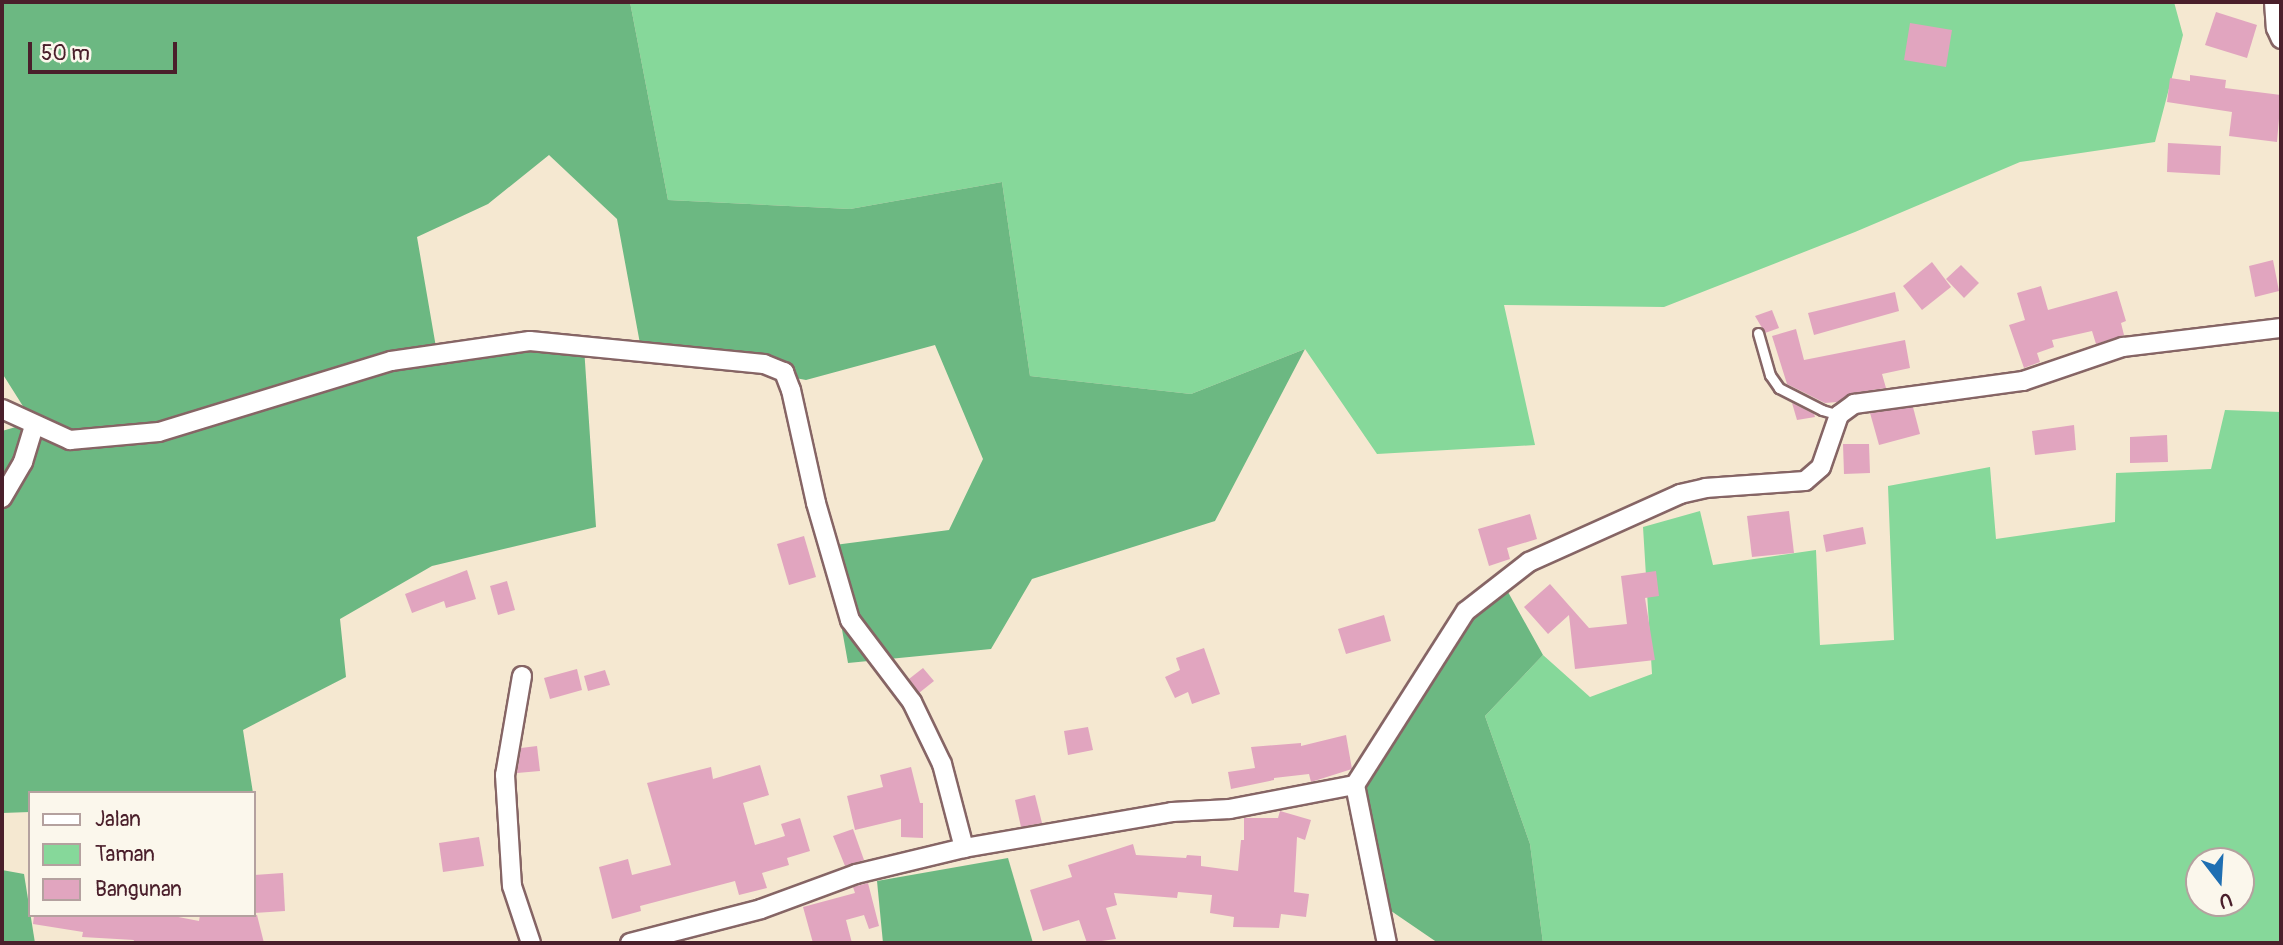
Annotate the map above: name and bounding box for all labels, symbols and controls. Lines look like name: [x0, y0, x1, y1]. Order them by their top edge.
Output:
scale bar: [32, 28, 180, 72]
text: 50 m: [41, 40, 90, 67]
legend: [28, 791, 256, 917]
text: Jalan: [95, 806, 141, 833]
text: Taman: [95, 841, 155, 868]
north arrow: [2185, 847, 2255, 917]
text: Bangunan: [95, 876, 182, 903]
text: U: [2216, 887, 2235, 913]

